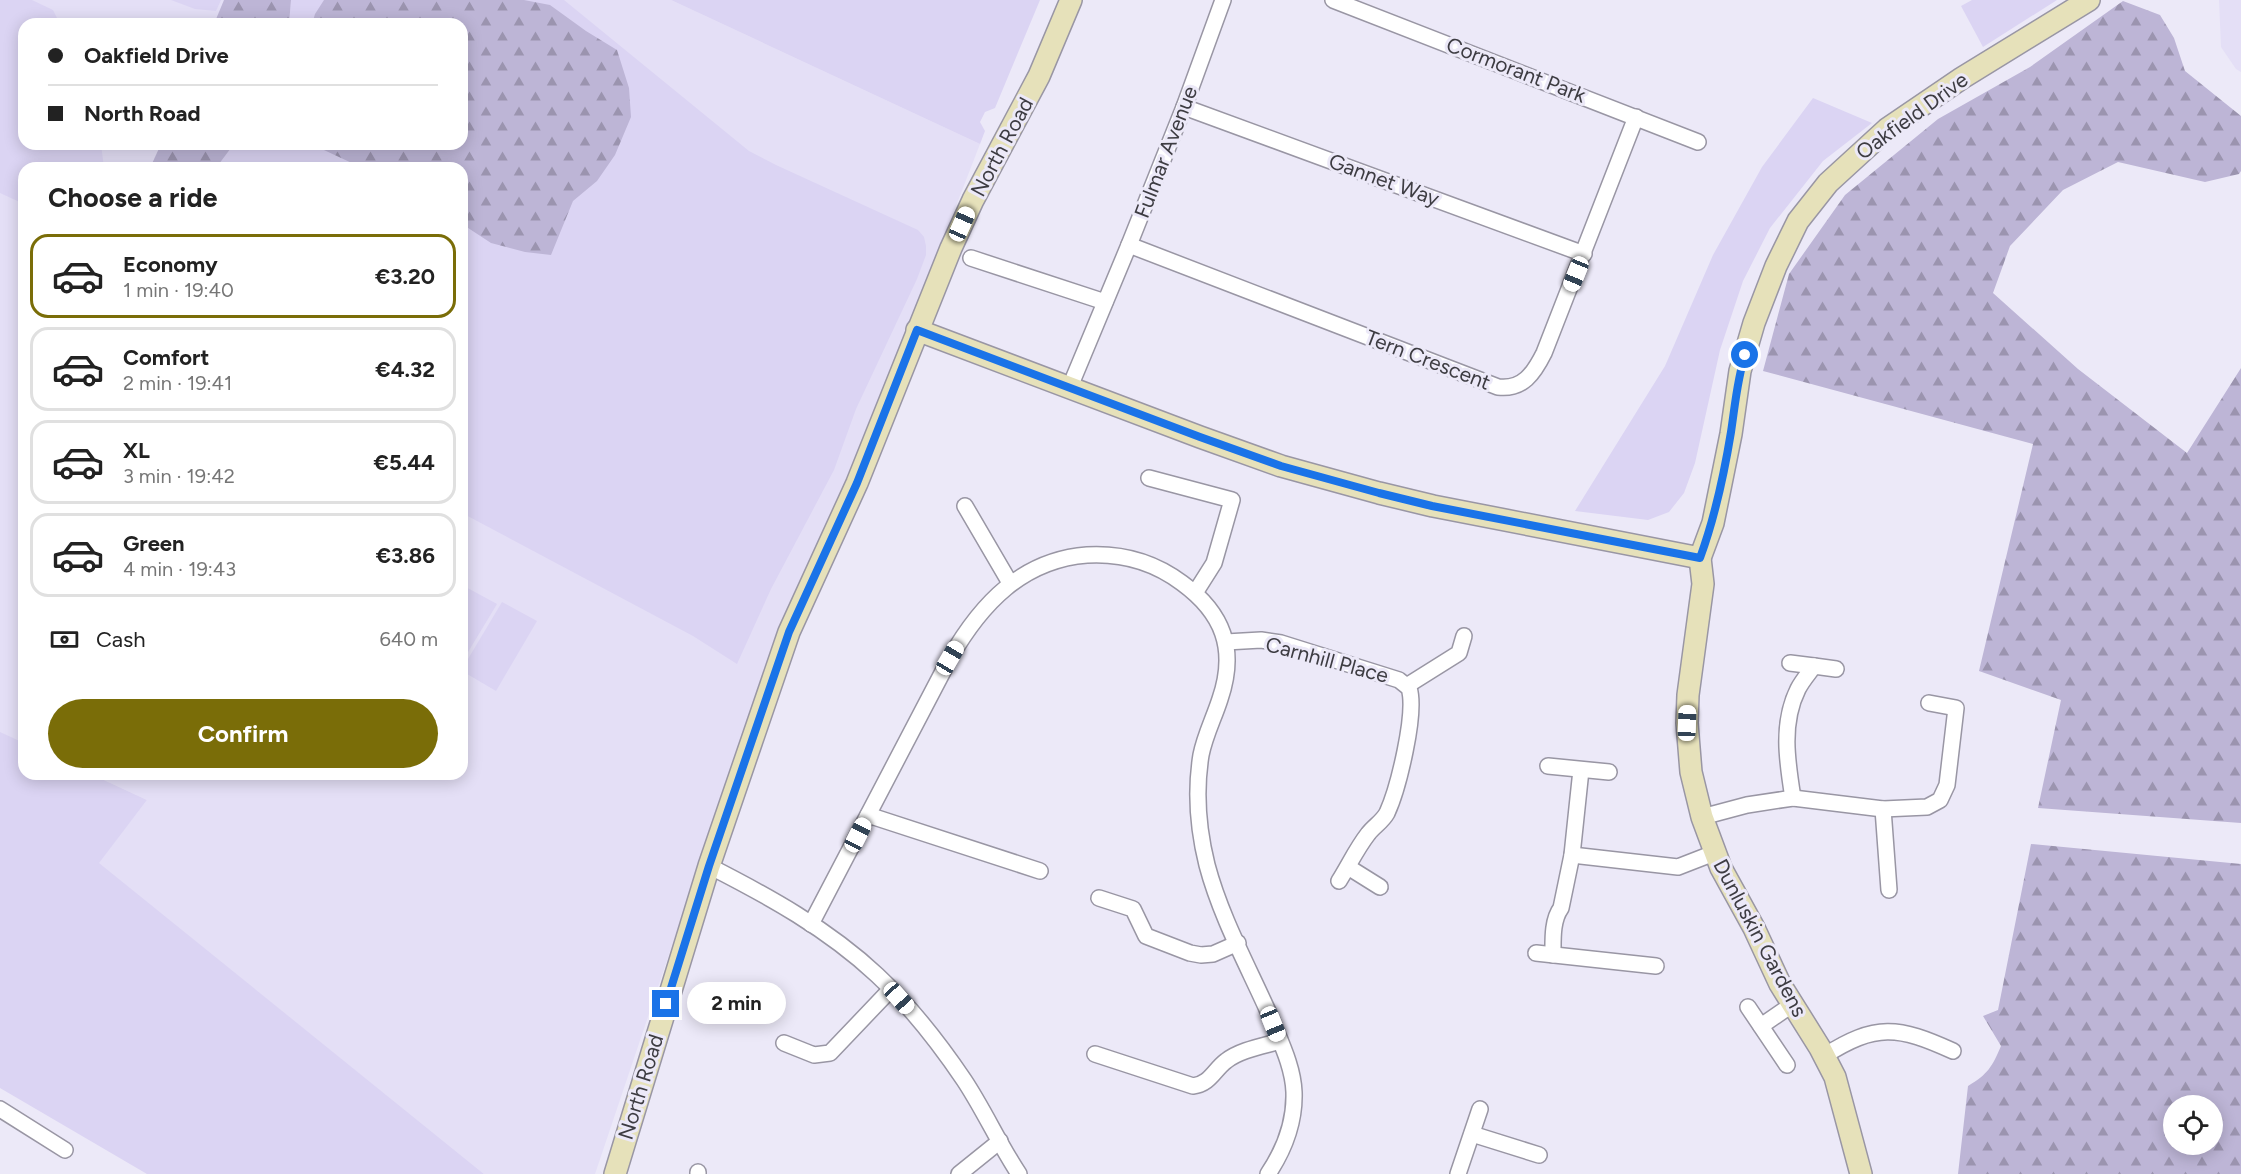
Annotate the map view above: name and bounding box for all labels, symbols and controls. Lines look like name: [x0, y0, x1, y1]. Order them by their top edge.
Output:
street label: Cormorant Park: [1443, 32, 1590, 108]
text: Oakfield Drive: [84, 42, 229, 69]
street label: Oakfield Drive: [1851, 67, 1972, 164]
street label: Fulmar Avenue: [1129, 82, 1202, 221]
street label: North Road: [965, 93, 1038, 201]
text: North Road: [84, 100, 201, 127]
street label: Gannet Way: [1326, 148, 1443, 211]
text: Choose a ride: [48, 181, 217, 214]
car: [946, 204, 978, 244]
icon: car: [51, 249, 105, 303]
text: Economy: [123, 251, 218, 278]
car: [1561, 254, 1591, 294]
text: €3.20: [375, 263, 435, 290]
text: 1 min · 19:40: [123, 278, 234, 302]
street label: Tern Crescent: [1362, 324, 1494, 395]
route start: [1731, 341, 1758, 368]
icon: car: [51, 342, 105, 396]
text: Comfort: [123, 344, 209, 371]
text: €4.32: [375, 356, 435, 383]
text: 2 min · 19:41: [123, 371, 232, 395]
icon: car: [51, 435, 105, 489]
text: XL: [123, 437, 150, 464]
text: €5.44: [374, 449, 435, 476]
text: 3 min · 19:42: [123, 464, 235, 488]
icon: car: [51, 528, 105, 582]
text: Green: [123, 530, 185, 557]
text: €3.86: [376, 542, 435, 569]
text: 4 min · 19:43: [123, 557, 236, 581]
icon: cash: [48, 623, 81, 656]
text: Cash: [96, 626, 146, 653]
text: 640 m: [379, 627, 438, 651]
street label: Carnhill Place: [1263, 631, 1391, 688]
car: [933, 638, 967, 678]
button: Confirm: [48, 699, 438, 768]
car: [1677, 705, 1697, 741]
car: [842, 815, 874, 855]
street label: Dunluskin Gardens: [1708, 855, 1813, 1021]
car: [880, 979, 918, 1017]
callout: 2 min: [687, 983, 786, 1025]
route end: [652, 990, 679, 1017]
text: 2 min: [711, 991, 762, 1015]
car: [1258, 1004, 1288, 1044]
street label: North Road: [613, 1031, 668, 1142]
map controls: [2163, 1095, 2223, 1155]
button: locate: [2163, 1095, 2223, 1155]

